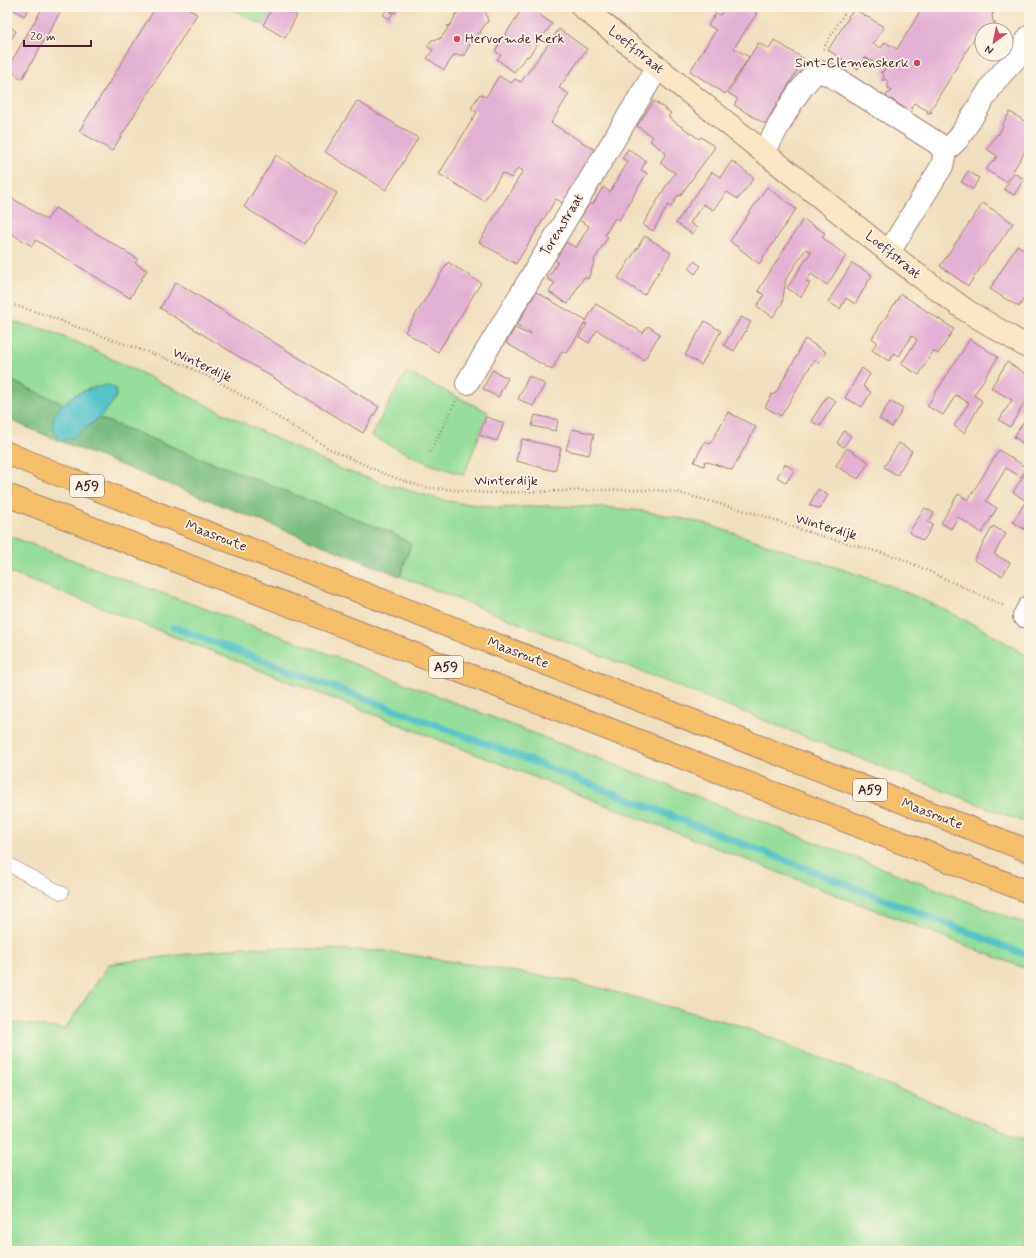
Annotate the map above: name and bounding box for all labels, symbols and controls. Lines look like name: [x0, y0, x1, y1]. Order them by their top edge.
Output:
scale bar: [24, 22, 91, 48]
street label: Loeffstraat: [604, 22, 668, 78]
north arrow: [974, 22, 1014, 62]
text: 20 m: [30, 29, 56, 45]
place label: Hervormde Kerk: [465, 30, 565, 48]
marker: Hervormde Kerk: [452, 34, 462, 44]
text: N: [982, 42, 996, 58]
place label: Sint-Clemenskerk: [795, 54, 909, 72]
marker: Sint-Clemenskerk: [912, 58, 922, 68]
street label: Torenstraat: [536, 190, 588, 260]
street label: Loeffstraat: [861, 227, 925, 283]
street label: Winterdijk: [169, 343, 235, 387]
street label: Winterdijk: [474, 472, 538, 490]
road number: A59: [70, 475, 104, 497]
street label: Winterdijk: [793, 510, 859, 544]
street label: Maasroute: [183, 516, 249, 556]
street label: Maasroute: [485, 633, 551, 673]
road number: A59: [429, 656, 463, 678]
road number: A59: [853, 779, 887, 801]
street label: Maasroute: [899, 794, 965, 834]

